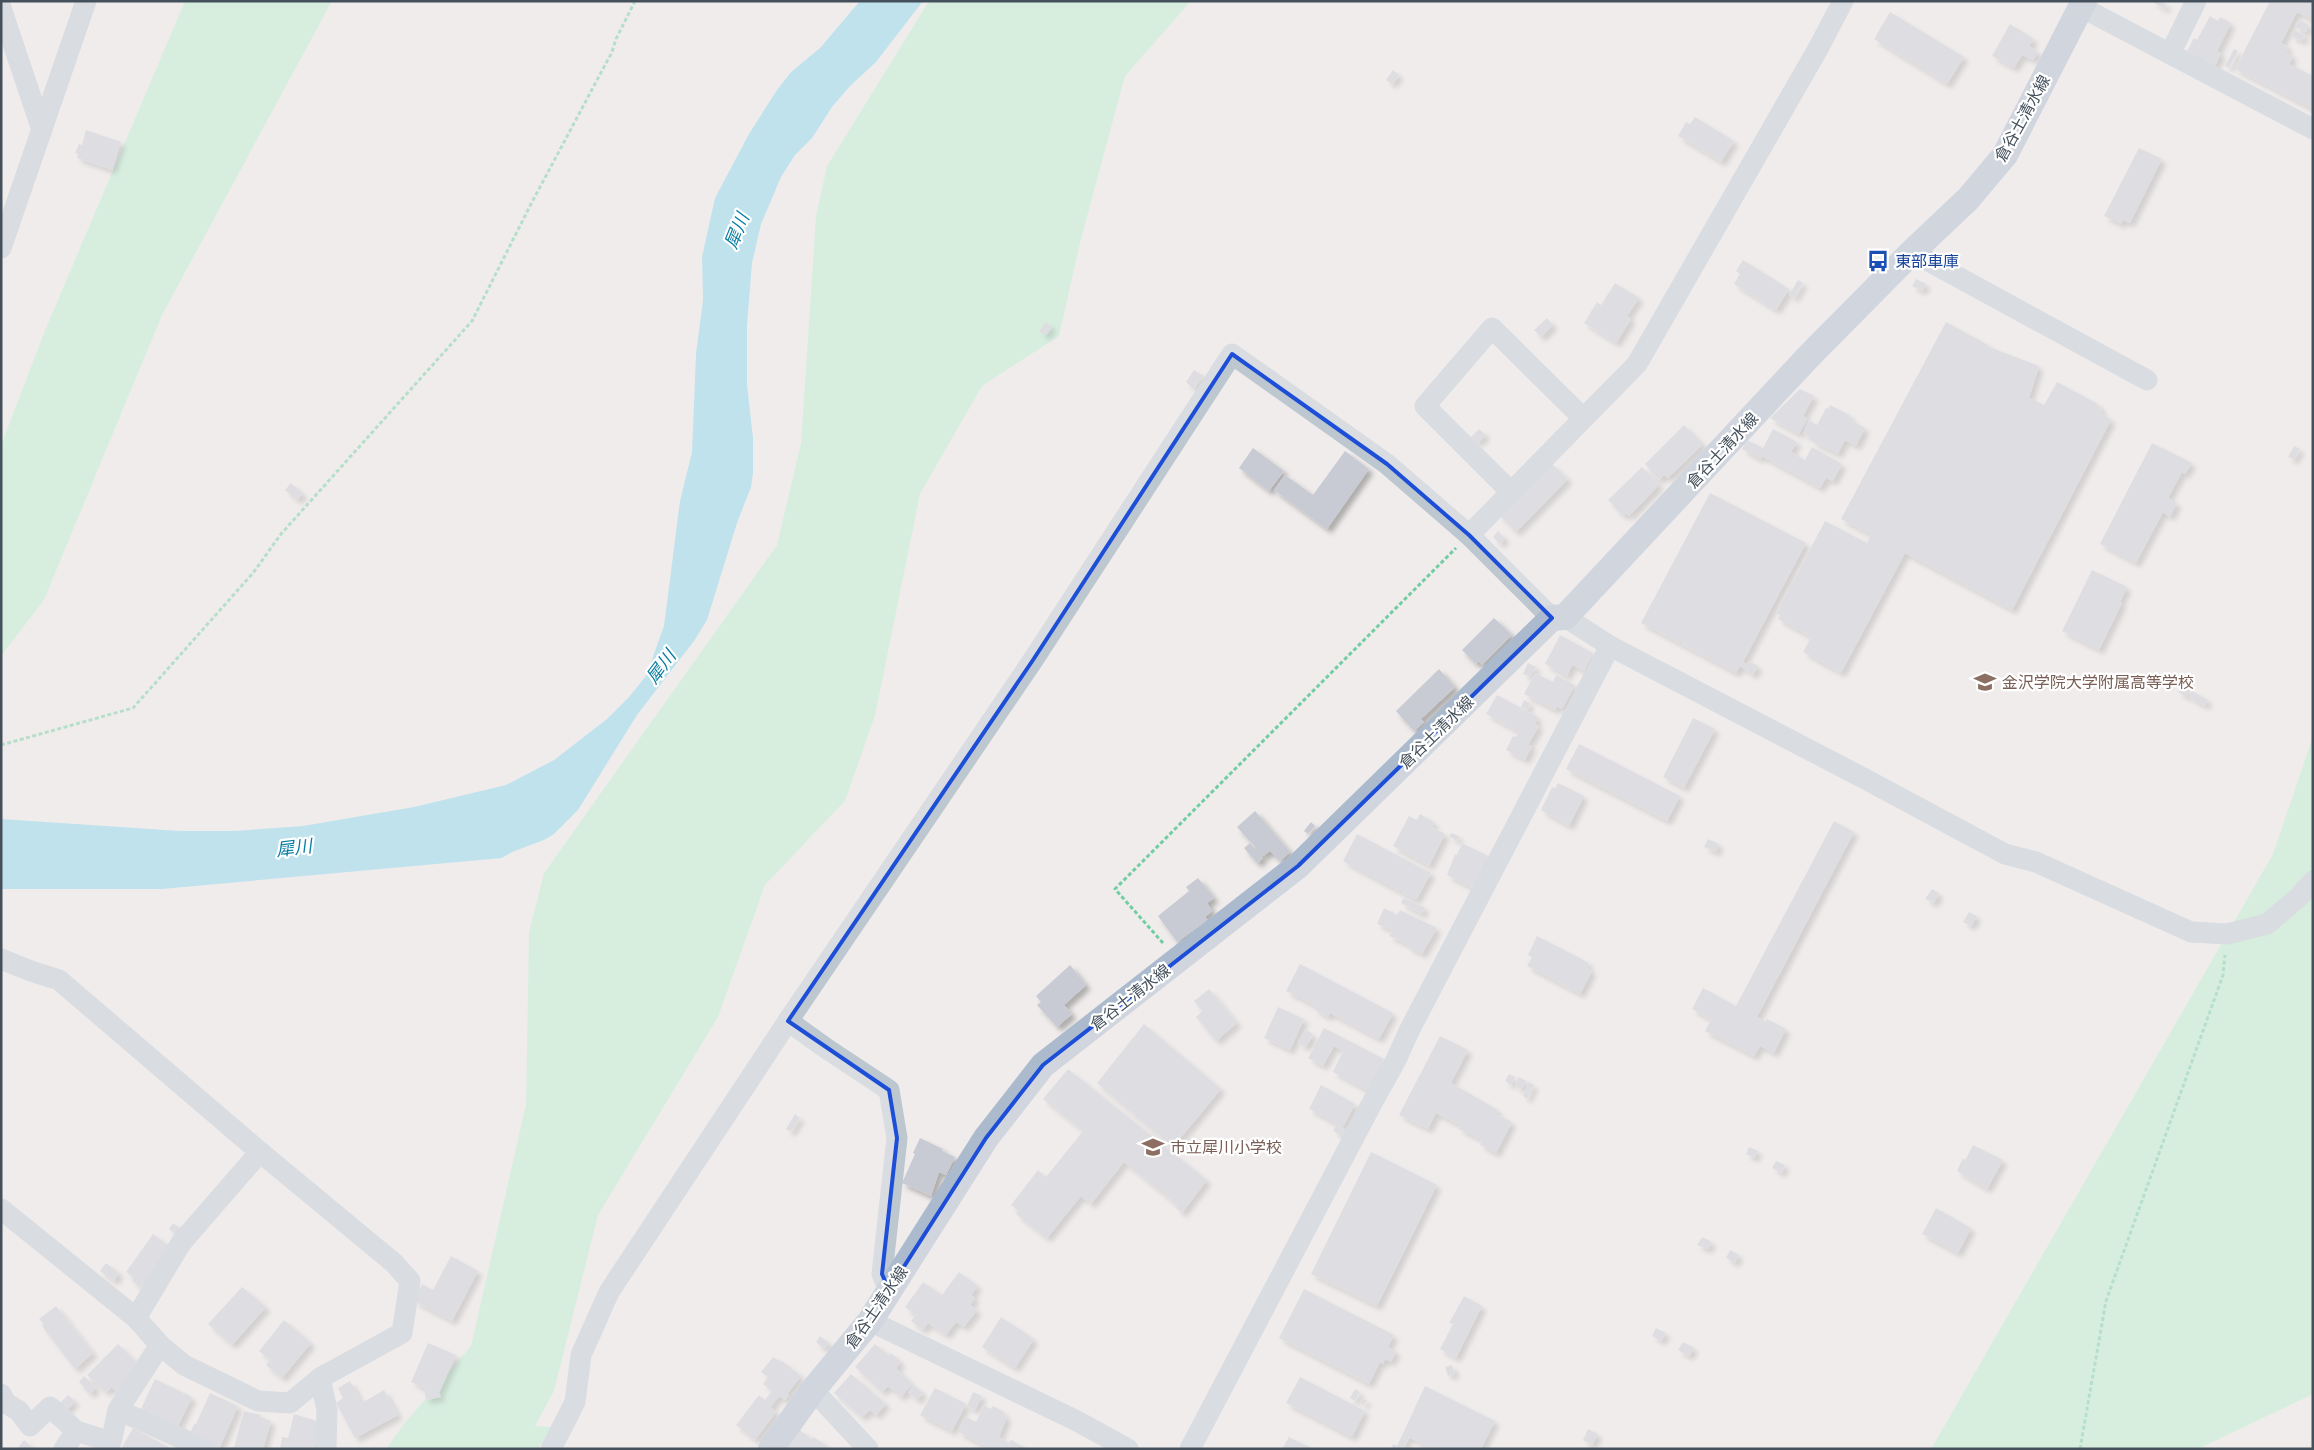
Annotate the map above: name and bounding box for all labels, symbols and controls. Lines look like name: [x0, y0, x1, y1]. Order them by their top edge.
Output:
street label: 倉谷土清水線: [1990, 71, 2054, 165]
water label: 犀川: [719, 208, 755, 252]
bus stop icon: 東部車庫: [1865, 248, 1891, 274]
place label: 東部車庫: [1895, 251, 1959, 271]
street label: 倉谷土清水線: [1682, 408, 1762, 492]
water label: 犀川: [641, 644, 682, 688]
school or university icon: 金沢学院大学附属高等学校: [1972, 669, 1998, 695]
place label: 金沢学院大学附属高等学校: [2002, 672, 2194, 692]
street label: 倉谷土清水線: [1395, 691, 1477, 773]
water label: 犀川: [275, 834, 315, 861]
street label: 倉谷土清水線: [1086, 960, 1174, 1034]
school or university icon: 市立犀川小学校: [1140, 1134, 1166, 1160]
place label: 市立犀川小学校: [1170, 1137, 1282, 1157]
street label: 倉谷土清水線: [840, 1262, 912, 1352]

